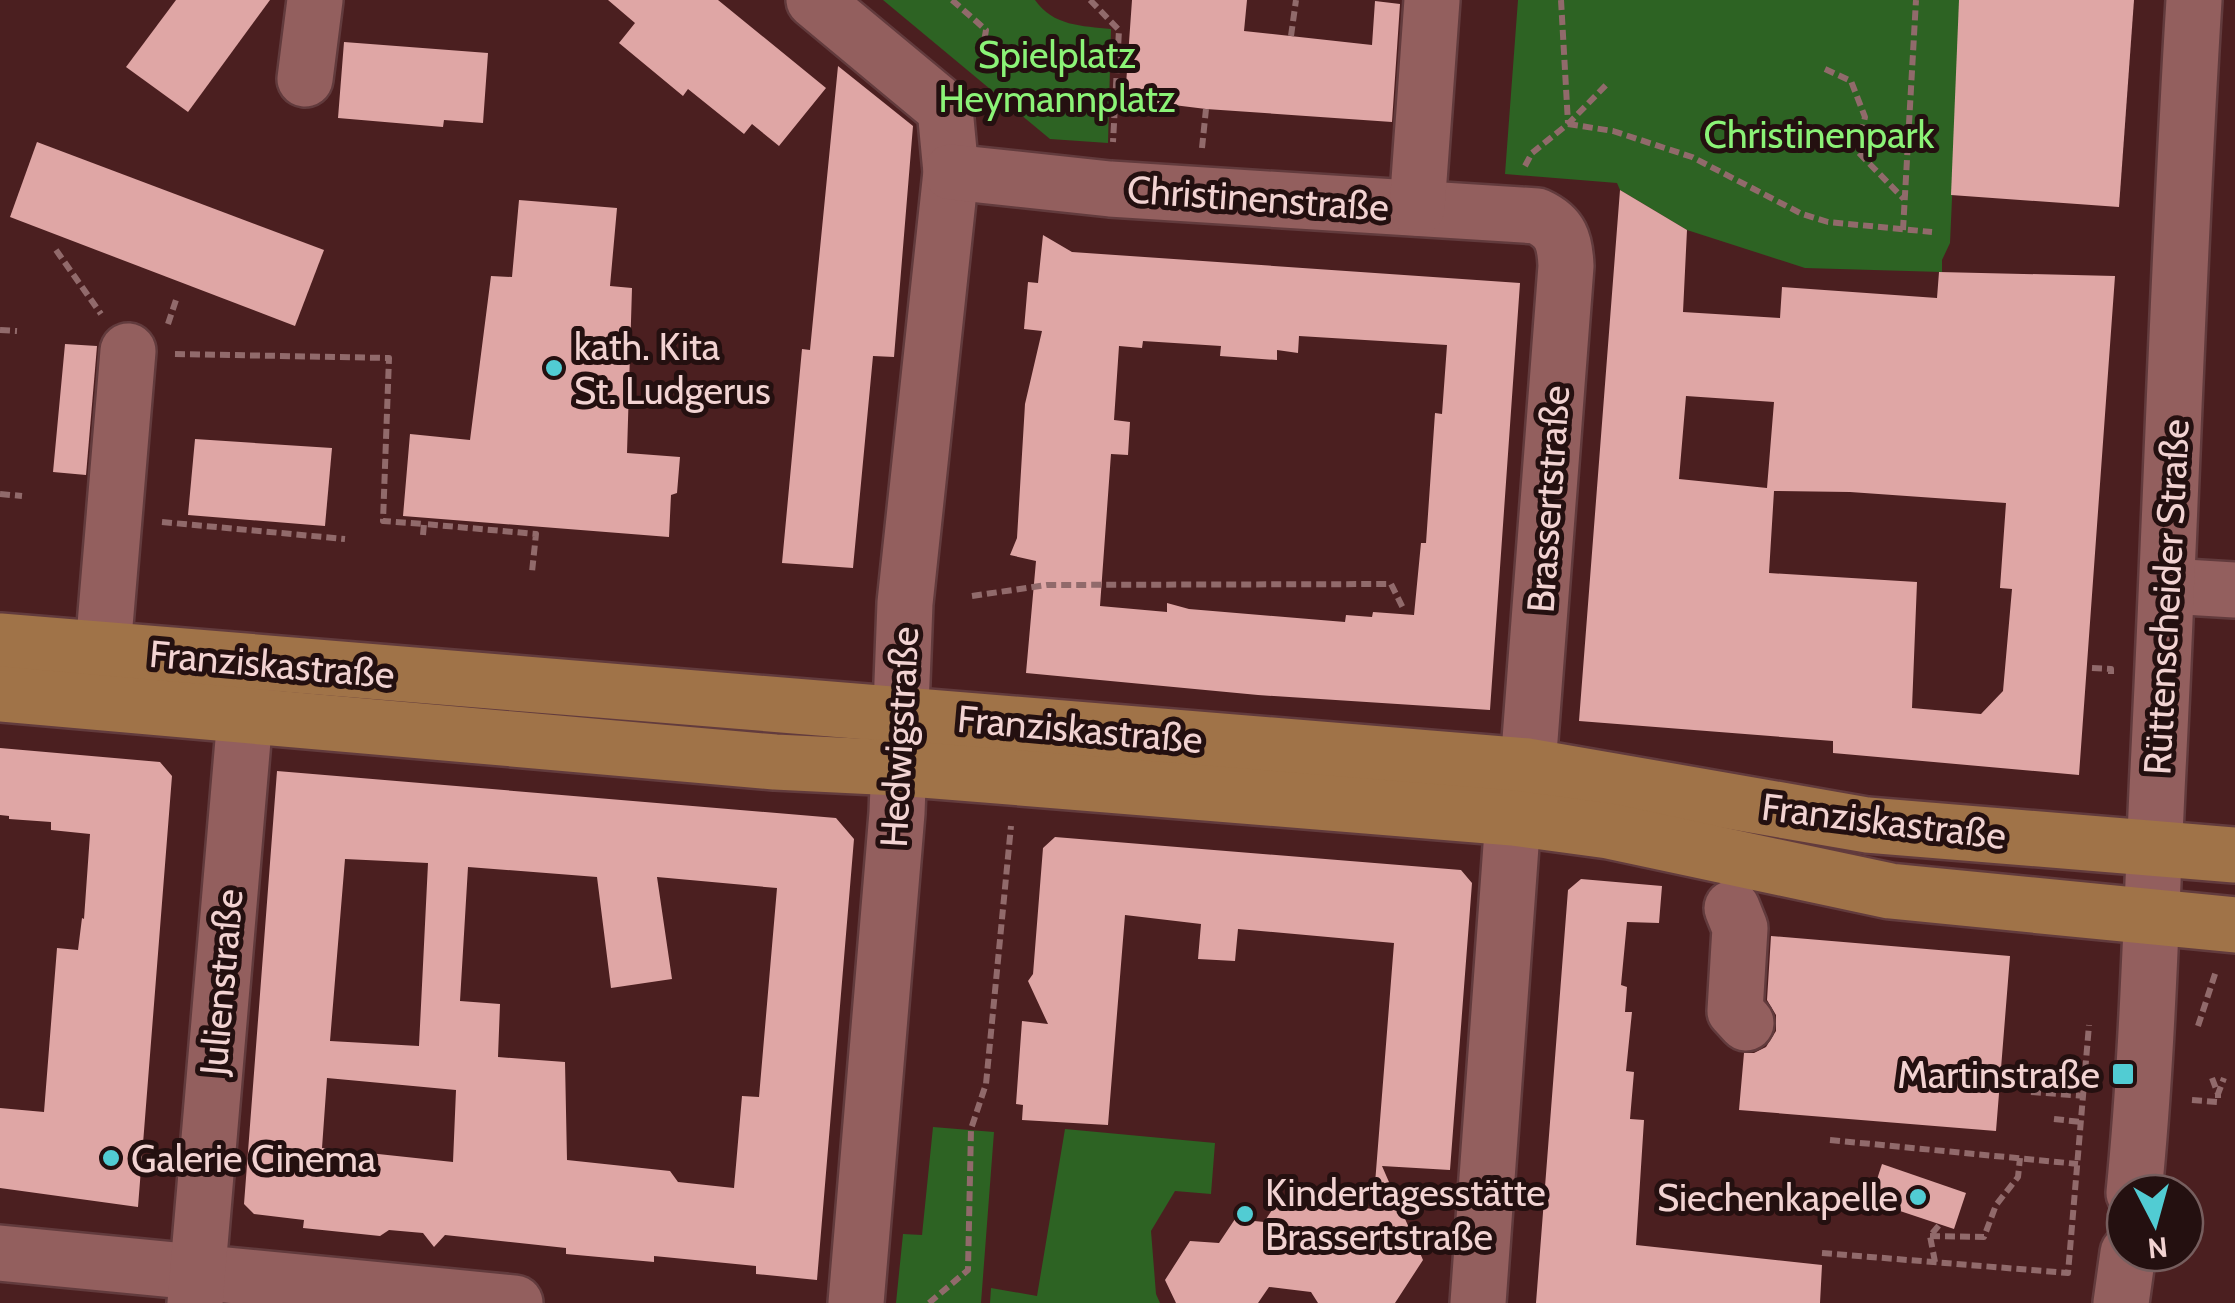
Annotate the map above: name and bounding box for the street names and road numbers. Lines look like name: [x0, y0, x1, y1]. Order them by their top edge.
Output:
street label: Christinenstraße: [1126, 165, 1390, 231]
street label: Brassertstraße: [1517, 384, 1579, 614]
street label: Rüttenscheider Straße: [2133, 418, 2199, 776]
street label: Hedwigstraße: [870, 625, 928, 849]
street label: Franziskastraße: [147, 630, 397, 698]
street label: Franziskastraße: [955, 695, 1205, 763]
street label: Franziskastraße: [1759, 783, 2009, 859]
street label: Julienstraße: [189, 887, 253, 1078]

